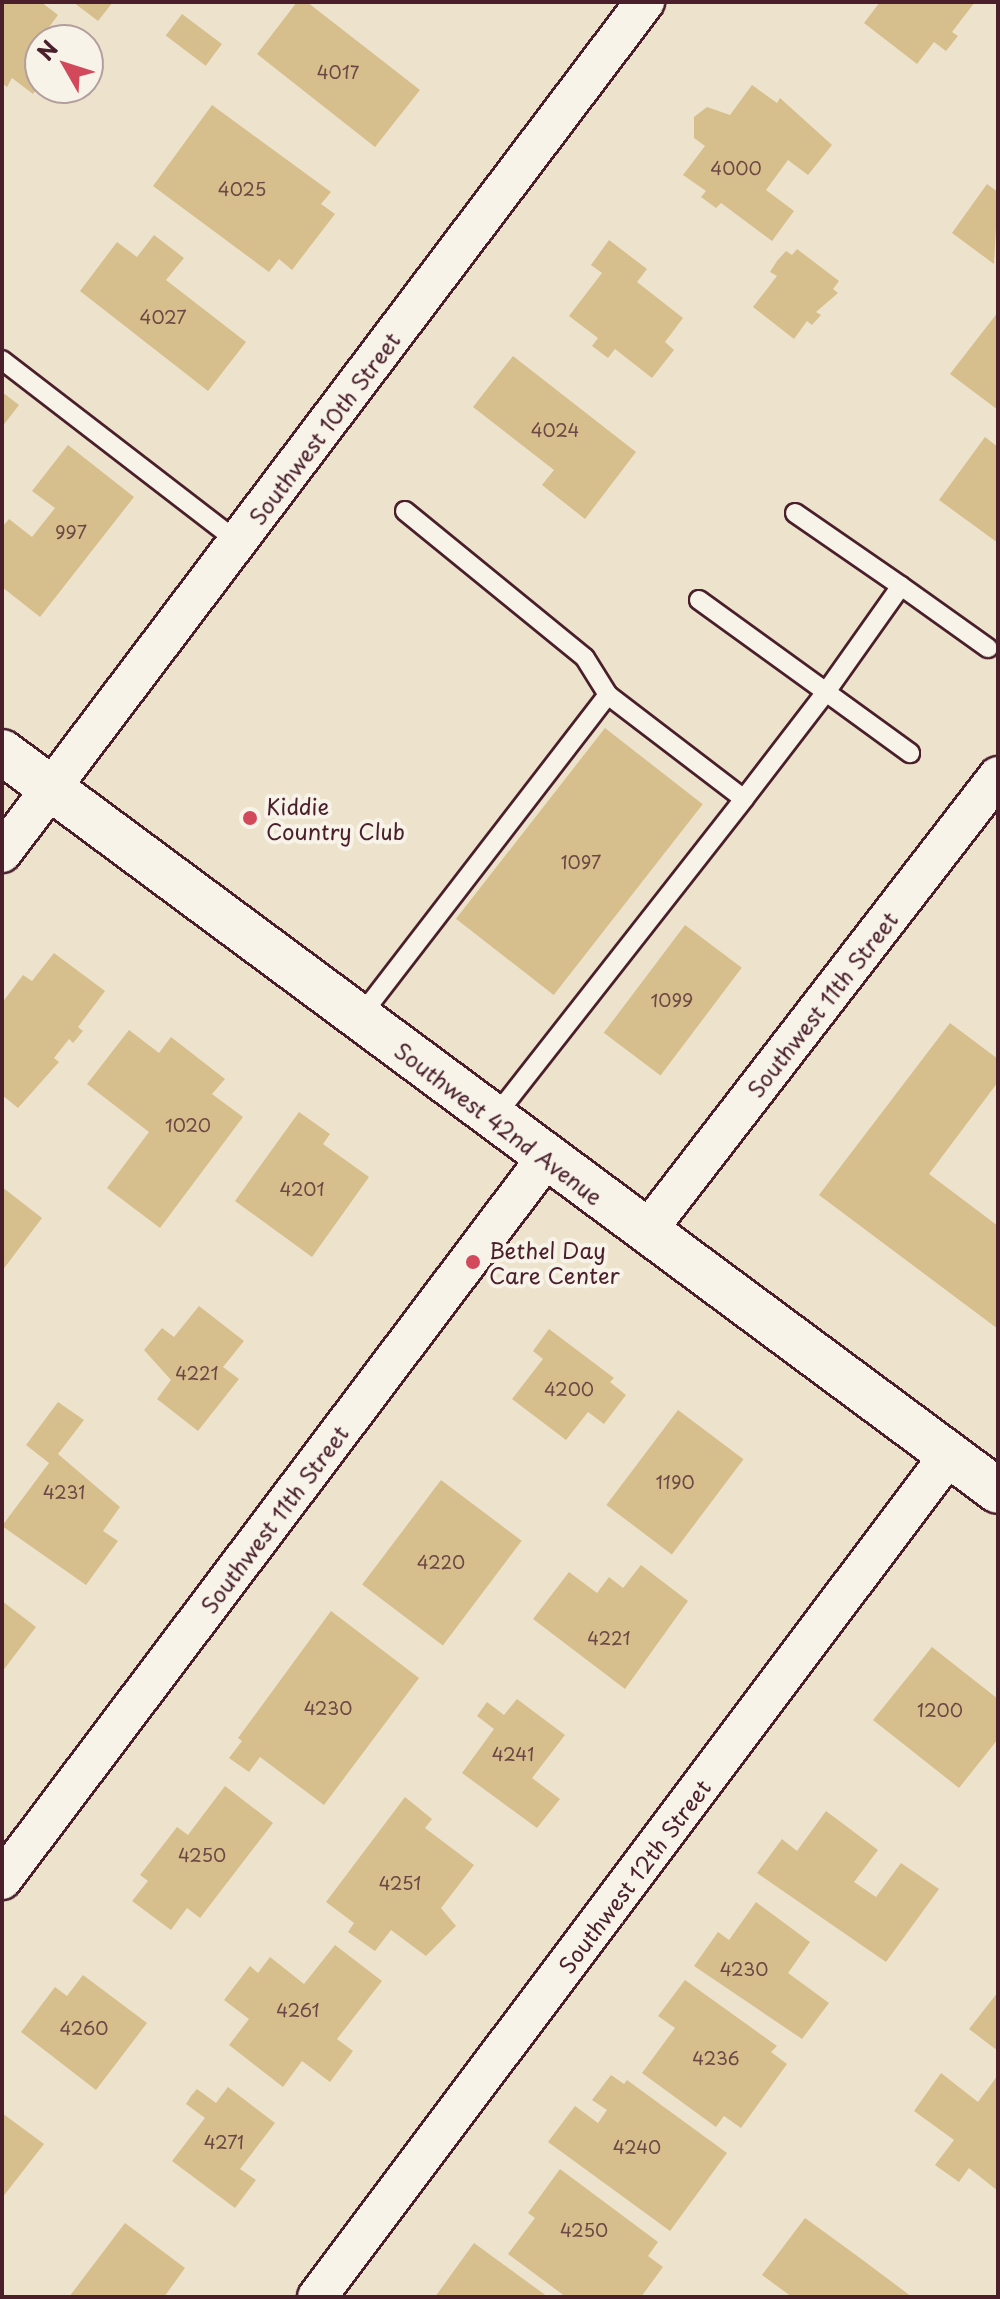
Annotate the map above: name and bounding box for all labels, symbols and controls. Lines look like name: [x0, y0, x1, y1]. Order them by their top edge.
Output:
north arrow: [24, 24, 104, 104]
text: N: [28, 33, 65, 67]
house number: 4017: [317, 61, 359, 83]
house number: 4000: [710, 157, 762, 179]
house number: 4025: [218, 178, 266, 200]
house number: 4027: [139, 306, 187, 328]
street label: Southwest 10th Street: [243, 326, 405, 530]
house number: 4024: [531, 419, 579, 441]
house number: 997: [55, 521, 87, 543]
place label: Kiddie Country Club: [266, 792, 407, 844]
marker: Kiddie Country Club: [241, 809, 259, 827]
house number: 1097: [561, 851, 601, 873]
street label: Southwest 11th Street: [741, 905, 903, 1103]
house number: 1099: [651, 989, 693, 1011]
street label: Southwest 42nd Avenue: [390, 1036, 608, 1210]
house number: 1020: [165, 1114, 211, 1136]
house number: 4201: [280, 1178, 324, 1200]
place label: Bethel Day Care Center: [489, 1236, 620, 1288]
marker: Bethel Day Care Center: [464, 1253, 482, 1271]
house number: 4221: [175, 1362, 219, 1384]
house number: 4200: [544, 1378, 594, 1400]
street label: Southwest 11th Street: [194, 1419, 354, 1619]
house number: 1190: [655, 1471, 695, 1493]
house number: 4231: [43, 1481, 85, 1503]
house number: 4220: [417, 1551, 465, 1573]
house number: 4221: [587, 1627, 631, 1649]
house number: 4230: [304, 1697, 352, 1719]
house number: 1200: [917, 1699, 963, 1721]
house number: 4241: [492, 1743, 534, 1765]
street label: Southwest 12th Street: [552, 1774, 716, 1978]
house number: 4250: [178, 1844, 226, 1866]
house number: 4251: [379, 1872, 421, 1894]
house number: 4230: [720, 1958, 768, 1980]
house number: 4261: [276, 1999, 320, 2021]
house number: 4260: [60, 2017, 108, 2039]
house number: 4236: [692, 2047, 740, 2069]
house number: 4271: [204, 2131, 244, 2153]
house number: 4240: [613, 2136, 661, 2158]
house number: 4250: [560, 2219, 608, 2241]

